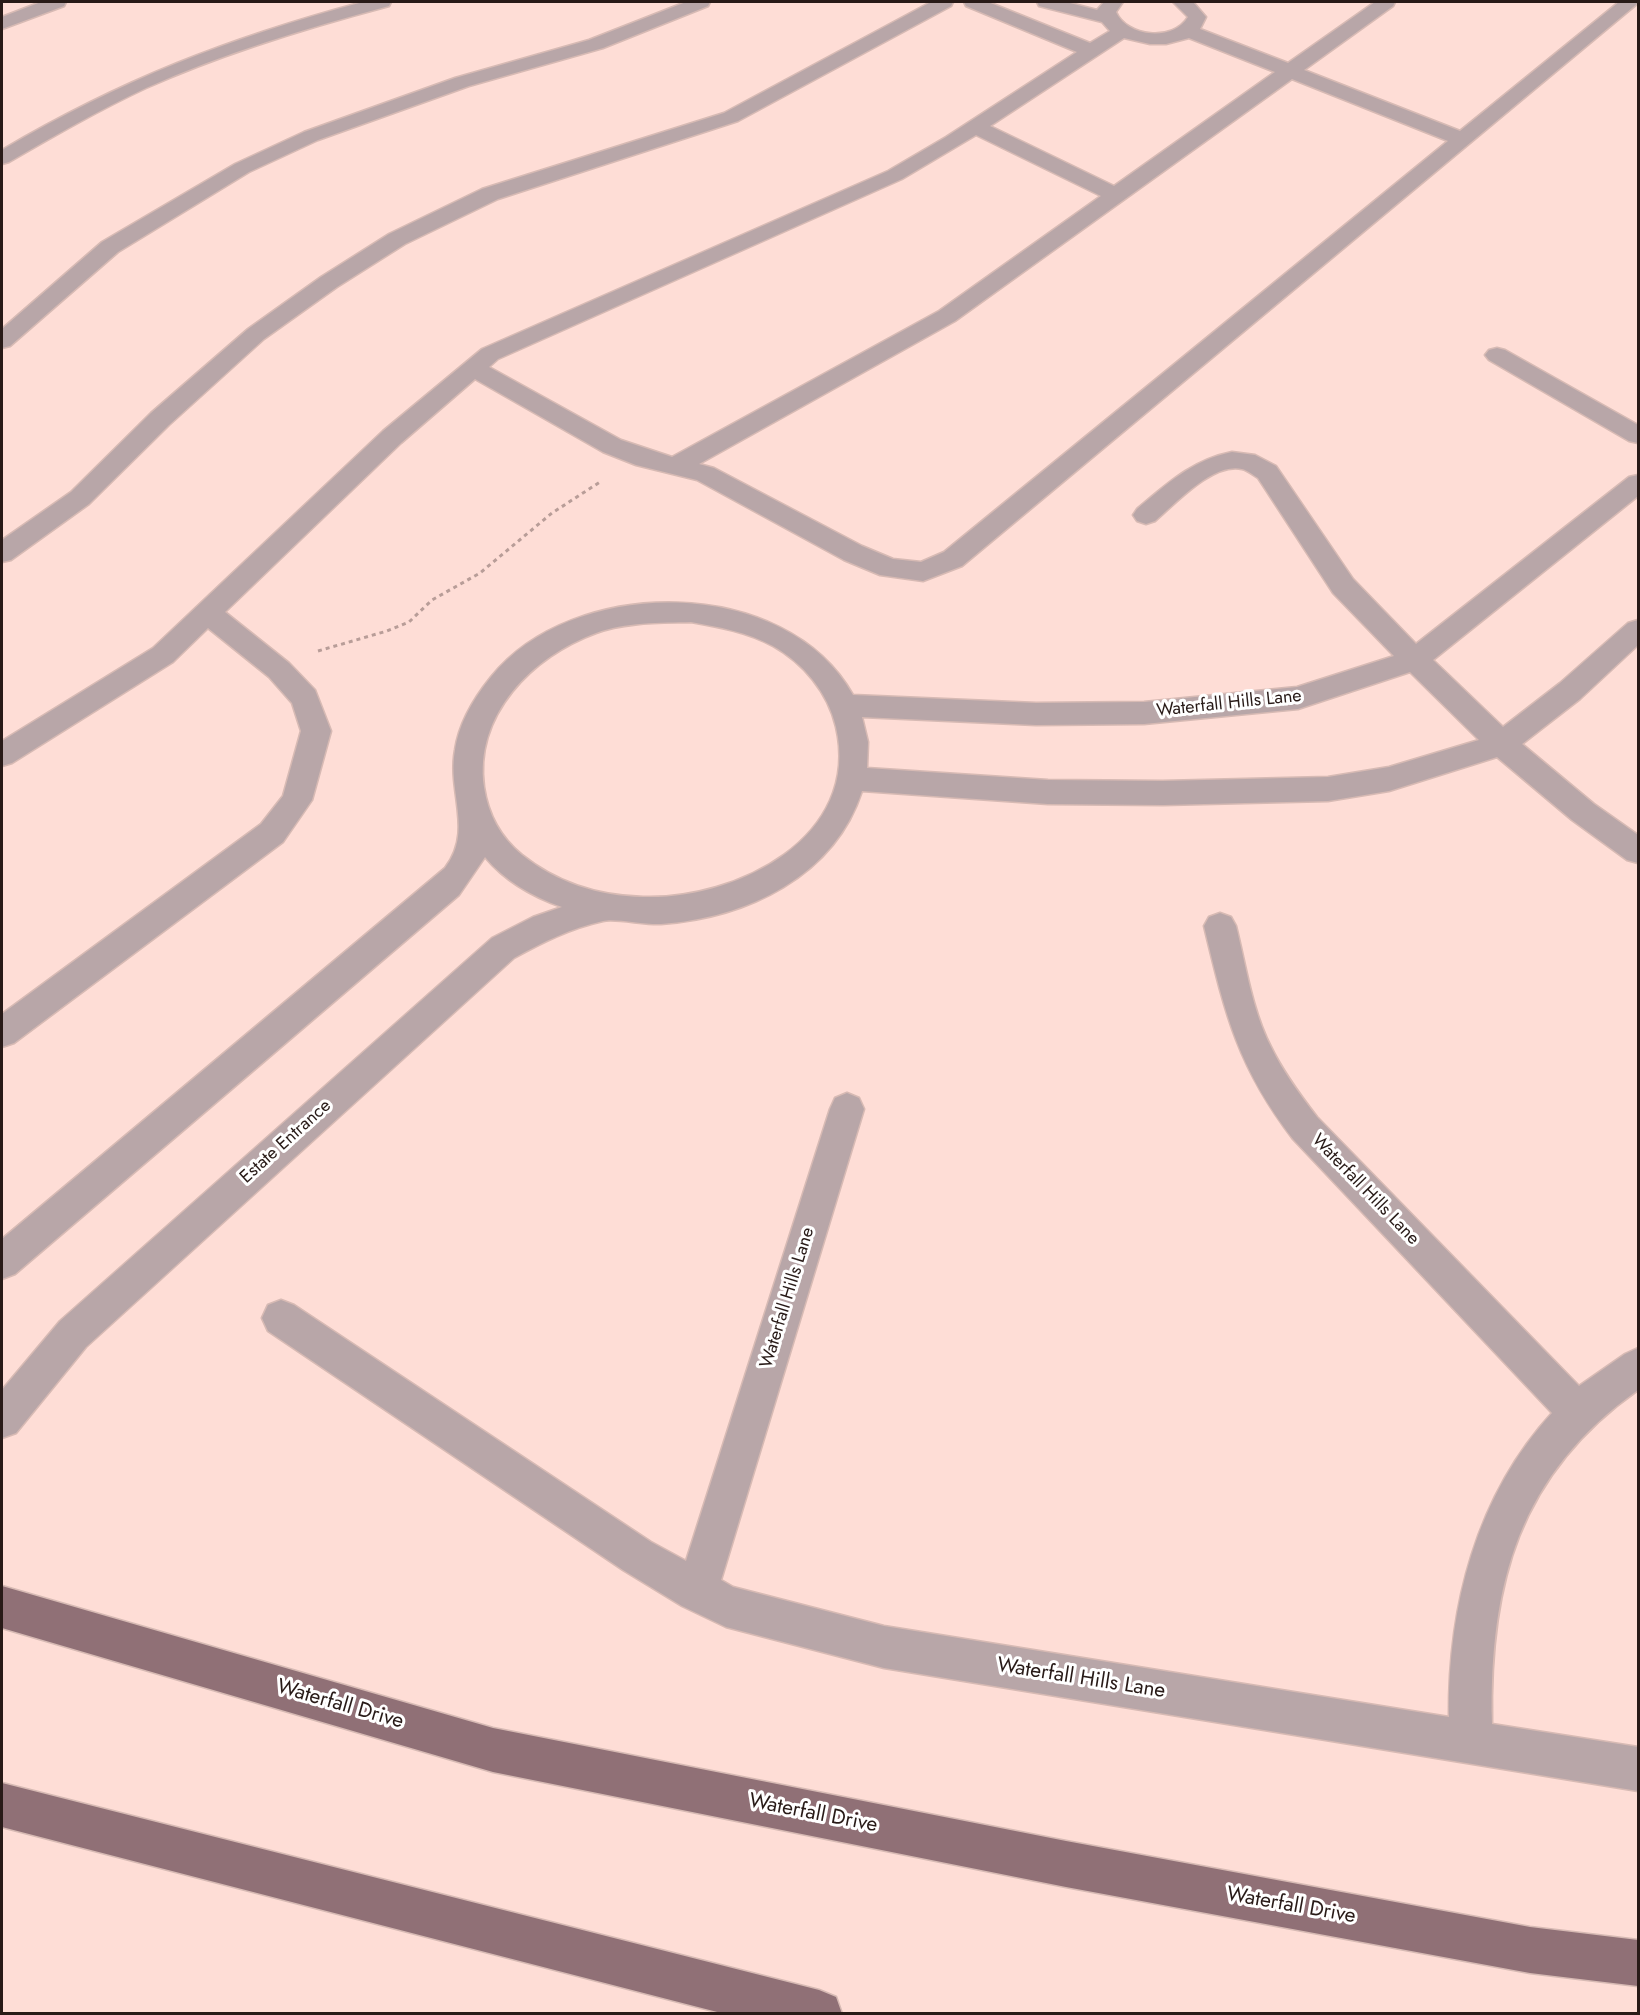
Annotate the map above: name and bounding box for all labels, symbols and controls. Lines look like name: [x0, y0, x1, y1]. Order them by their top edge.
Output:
street label: Waterfall Hills Lane: [1155, 686, 1303, 722]
street label: Estate Entrance: [236, 1096, 336, 1188]
street label: Waterfall Hills Lane: [1307, 1130, 1423, 1250]
street label: Waterfall Hills Lane: [756, 1225, 820, 1371]
street label: Waterfall Hills Lane: [995, 1653, 1167, 1705]
street label: Waterfall Drive: [274, 1675, 406, 1735]
street label: Waterfall Drive: [746, 1789, 880, 1839]
street label: Waterfall Drive: [1225, 1882, 1357, 1930]

